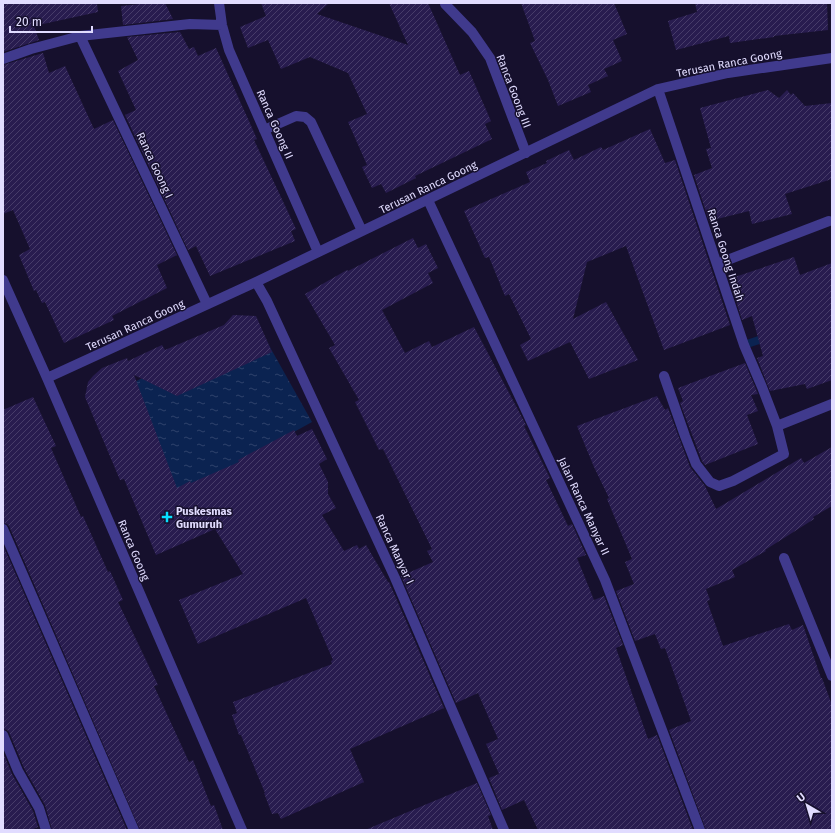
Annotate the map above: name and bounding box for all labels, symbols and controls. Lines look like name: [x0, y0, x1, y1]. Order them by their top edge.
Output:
scale bar: [10, 8, 92, 34]
text: 20 m: [16, 15, 42, 29]
street label: Terusan Ranca Goong: [675, 47, 783, 80]
street label: Ranca Goong III: [494, 53, 534, 130]
street label: Ranca Goong II: [253, 88, 296, 161]
street label: Ranca Goong I: [134, 130, 175, 200]
street label: Terusan Ranca Goong: [377, 158, 479, 217]
street label: Ranca Goong Indah: [704, 207, 747, 303]
street label: Terusan Ranca Goong: [84, 297, 187, 354]
street label: Jalan Ranca Manyar II: [555, 455, 612, 557]
place label: Puskesmas Gumuruh: [176, 505, 232, 531]
marker: Puskesmas Gumuruh: [161, 511, 173, 523]
street label: Ranca Manyar I: [373, 512, 416, 586]
street label: Ranca Goong: [115, 518, 152, 583]
north arrow: [787, 785, 827, 825]
text: U: [794, 790, 808, 805]

